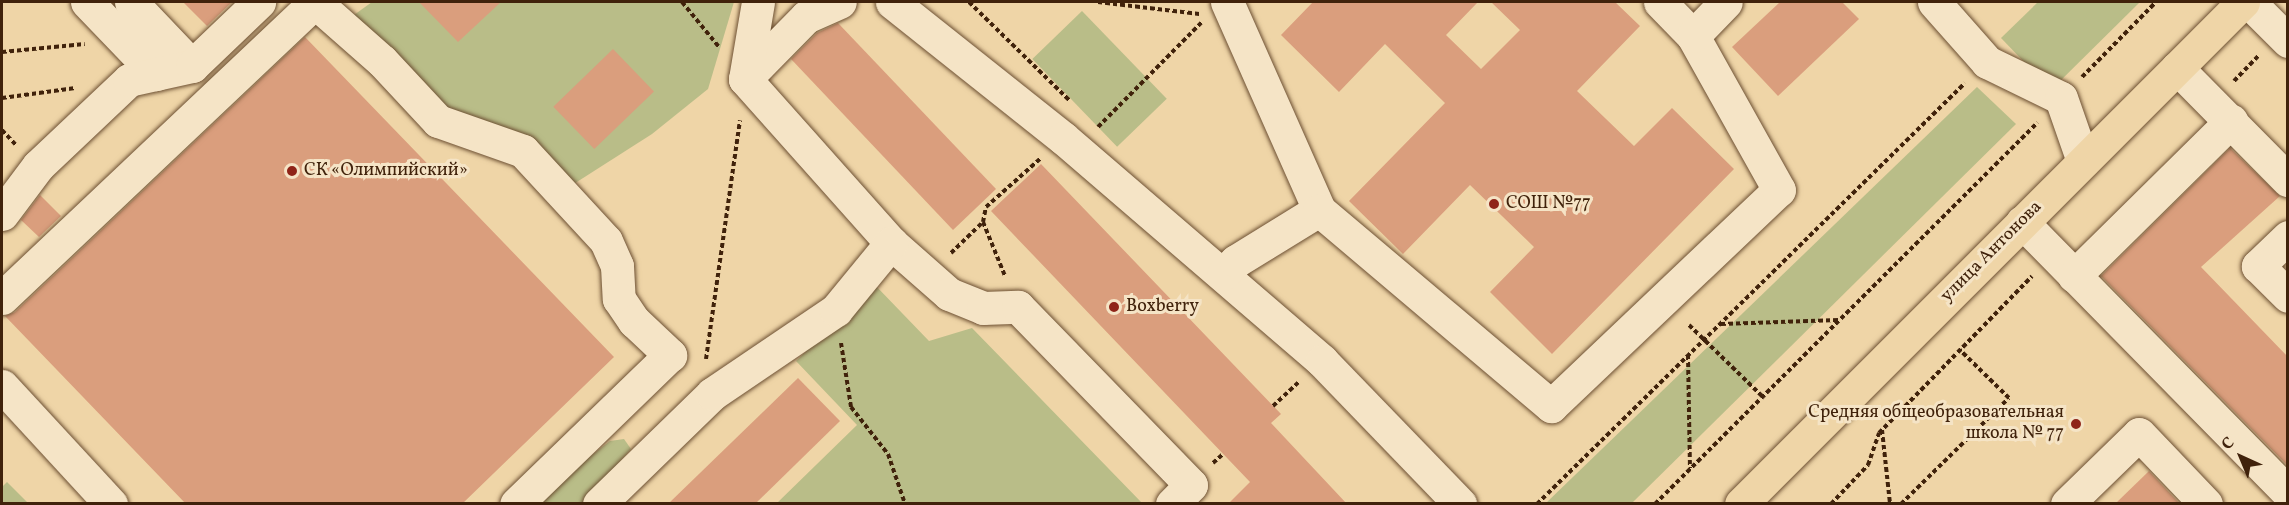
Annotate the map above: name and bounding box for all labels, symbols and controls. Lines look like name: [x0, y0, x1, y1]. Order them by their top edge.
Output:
place label: СК «Олимпийский»: [304, 160, 468, 182]
marker: СК «Олимпийский»: [285, 164, 299, 178]
place label: СОШ №77: [1506, 193, 1591, 215]
marker: СОШ №77: [1487, 197, 1501, 211]
street label: улица Антонова: [1937, 197, 2047, 307]
place label: Boxberry: [1126, 296, 1199, 318]
marker: Boxberry: [1107, 300, 1121, 314]
place label: Средняя общеобразовательная школа № 77: [1808, 403, 2064, 446]
marker: Средняя общеобразовательная школа № 77: [2069, 417, 2083, 431]
north arrow: [2211, 427, 2271, 487]
text: С: [2217, 433, 2240, 456]

